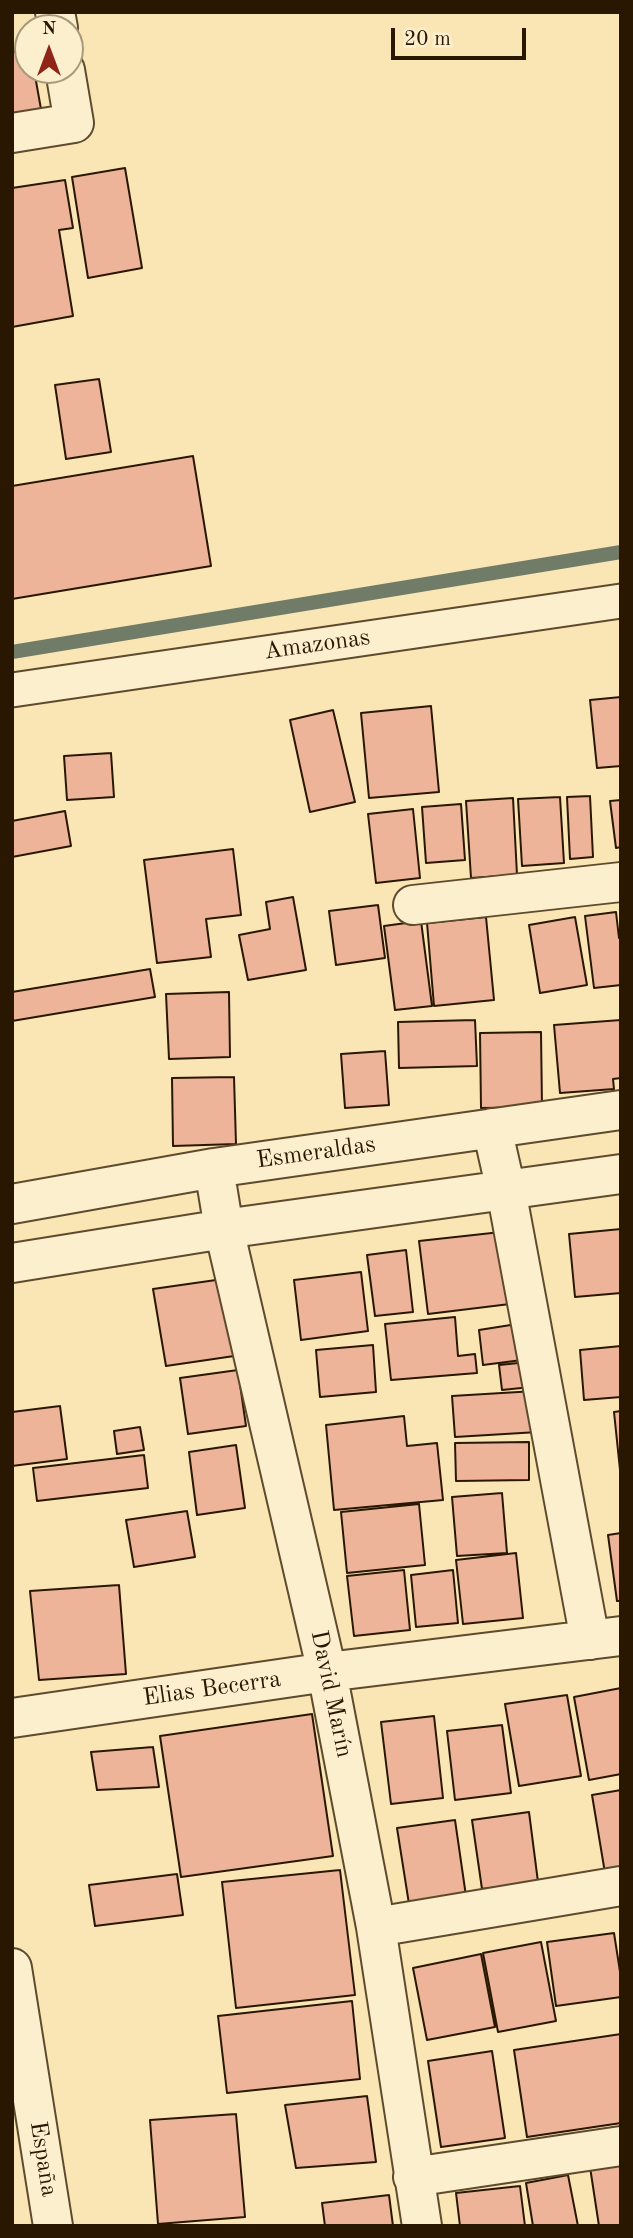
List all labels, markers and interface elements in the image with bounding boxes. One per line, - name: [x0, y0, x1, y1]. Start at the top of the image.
- north arrow: [14, 14, 84, 84]
- scale bar: [395, 14, 530, 58]
- text: N: [42, 20, 56, 39]
- text: 20 m: [404, 29, 451, 50]
- street label: Amazonas: [262, 623, 372, 667]
- street label: Esmeraldas: [255, 1130, 377, 1176]
- street label: David Marín: [303, 1628, 359, 1760]
- street label: Elias Becerra: [141, 1665, 283, 1713]
- street label: España: [23, 2119, 63, 2199]

